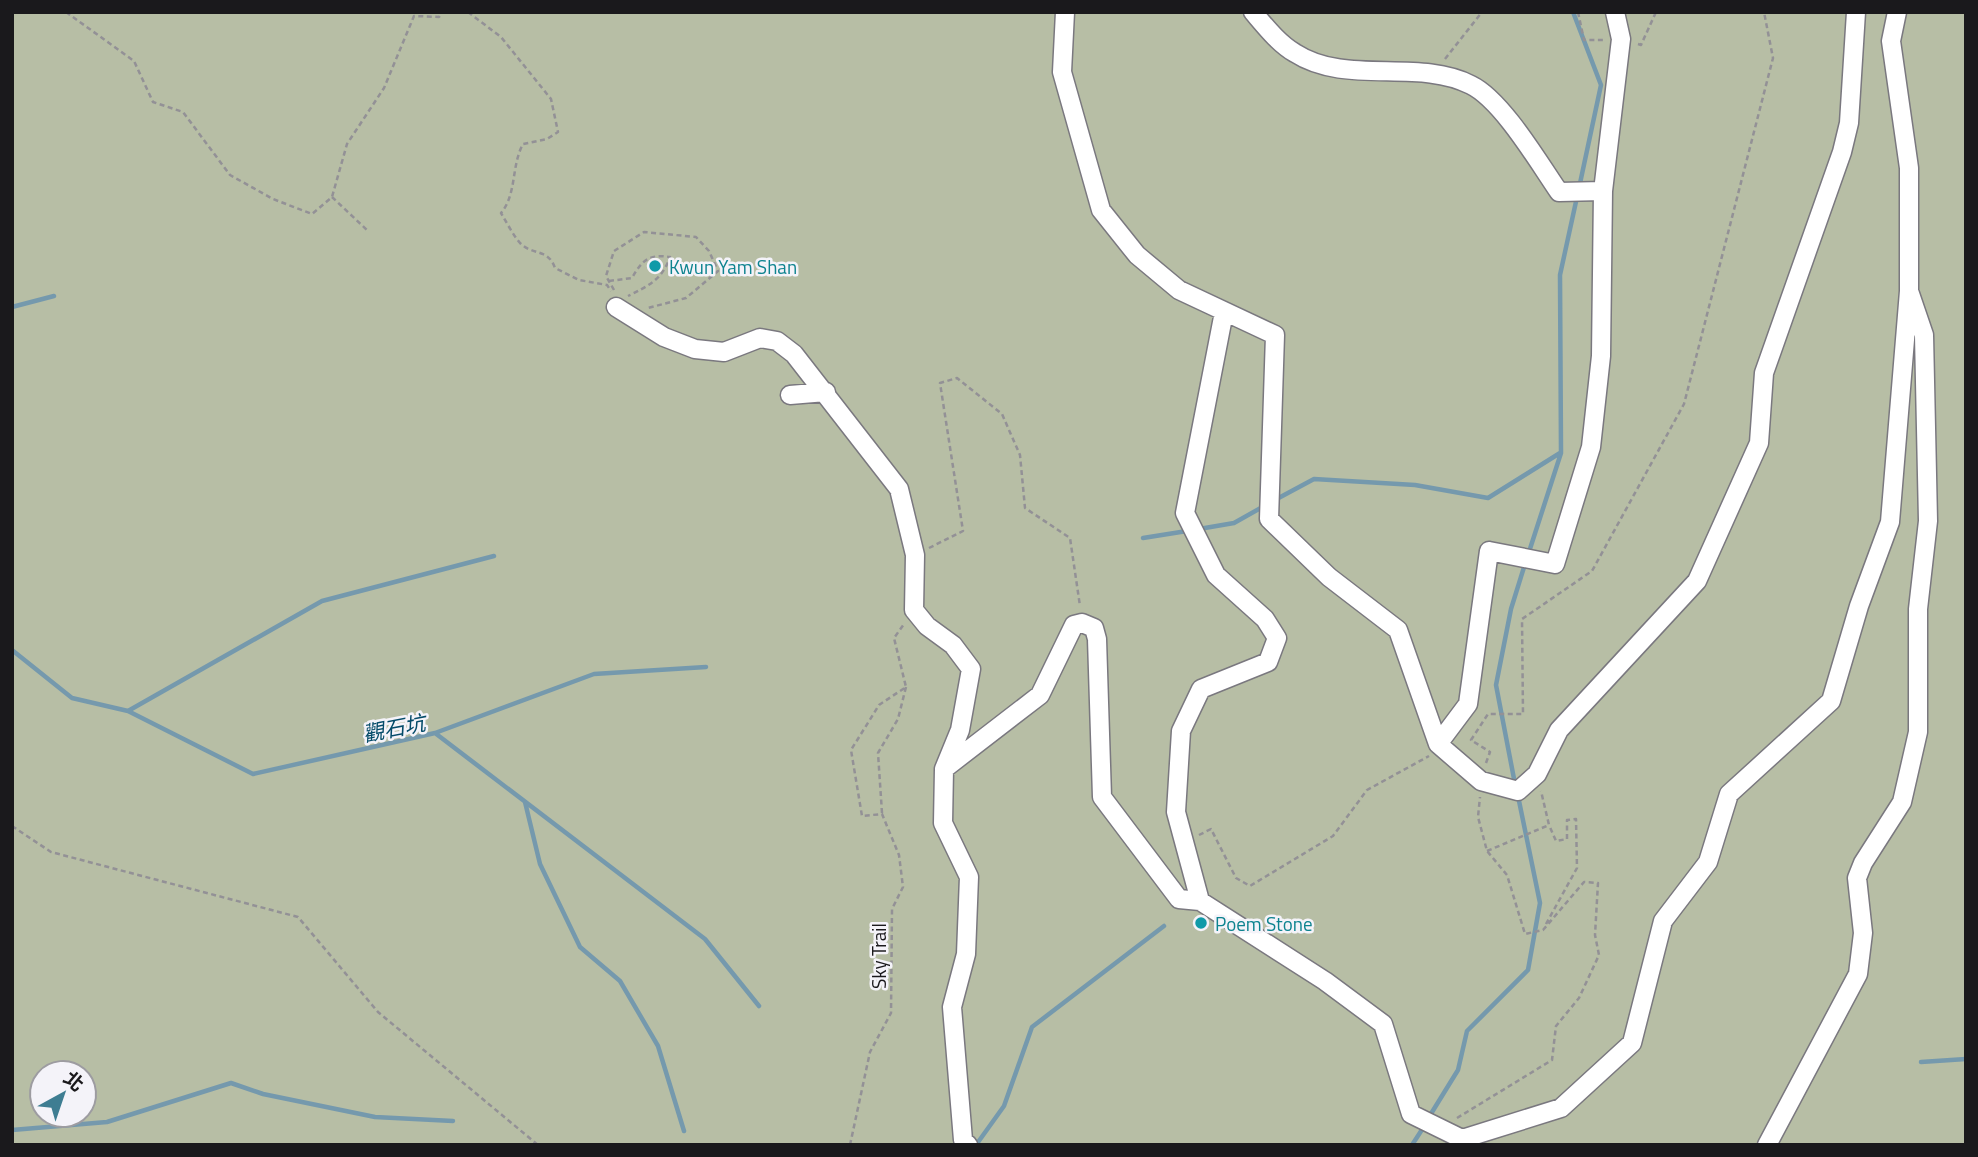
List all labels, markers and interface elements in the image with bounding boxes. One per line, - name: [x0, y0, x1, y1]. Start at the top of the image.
- place label: Kwun Yam Shan: [669, 252, 797, 281]
- marker: Kwun Yam Shan: [647, 258, 663, 274]
- water label: 觀石坑: [360, 706, 431, 750]
- place label: Poem Stone: [1215, 909, 1313, 938]
- marker: Poem Stone: [1193, 915, 1209, 931]
- street label: Sky Trail: [864, 923, 893, 989]
- north arrow: [28, 1059, 98, 1129]
- text: 北: [58, 1063, 91, 1098]

